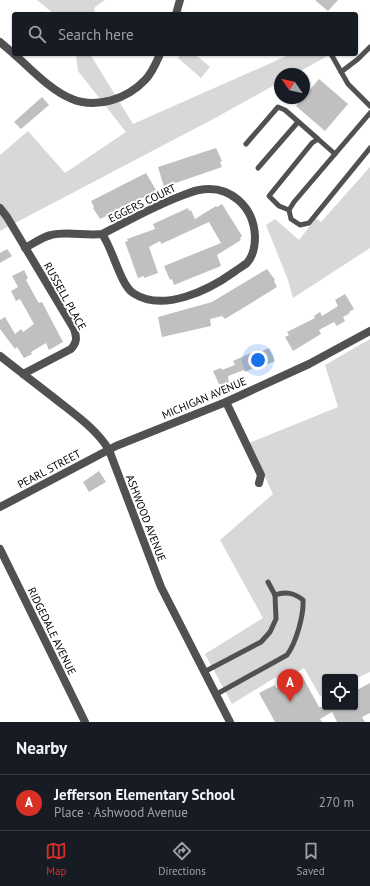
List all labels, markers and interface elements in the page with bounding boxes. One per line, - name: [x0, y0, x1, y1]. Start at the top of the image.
- search box: [12, 12, 358, 56]
- icon: search: [26, 23, 48, 45]
- text: Search here: [58, 25, 134, 44]
- north arrow: [274, 68, 310, 104]
- street label: EGGERS COURT: [106, 181, 178, 225]
- street label: RUSSELL PLACE: [41, 260, 89, 332]
- your location: [248, 350, 268, 370]
- street label: MICHIGAN AVENUE: [160, 374, 248, 422]
- street label: PEARL STREET: [15, 446, 83, 492]
- street label: ASHWOOD AVENUE: [123, 473, 169, 564]
- street label: RIDGEDALE AVENUE: [25, 585, 79, 677]
- pin: A: [277, 669, 303, 702]
- map controls: [322, 674, 358, 710]
- button: locate: [322, 674, 358, 710]
- text: Nearby: [16, 737, 67, 759]
- text: Jefferson Elementary School: [54, 785, 235, 804]
- text: A: [25, 794, 33, 811]
- text: 270 m: [319, 794, 354, 811]
- text: Place · Ashwood Avenue: [54, 804, 188, 821]
- tab: Map: [45, 840, 67, 878]
- tab: Directions: [158, 840, 206, 878]
- tab: Saved: [297, 840, 325, 878]

